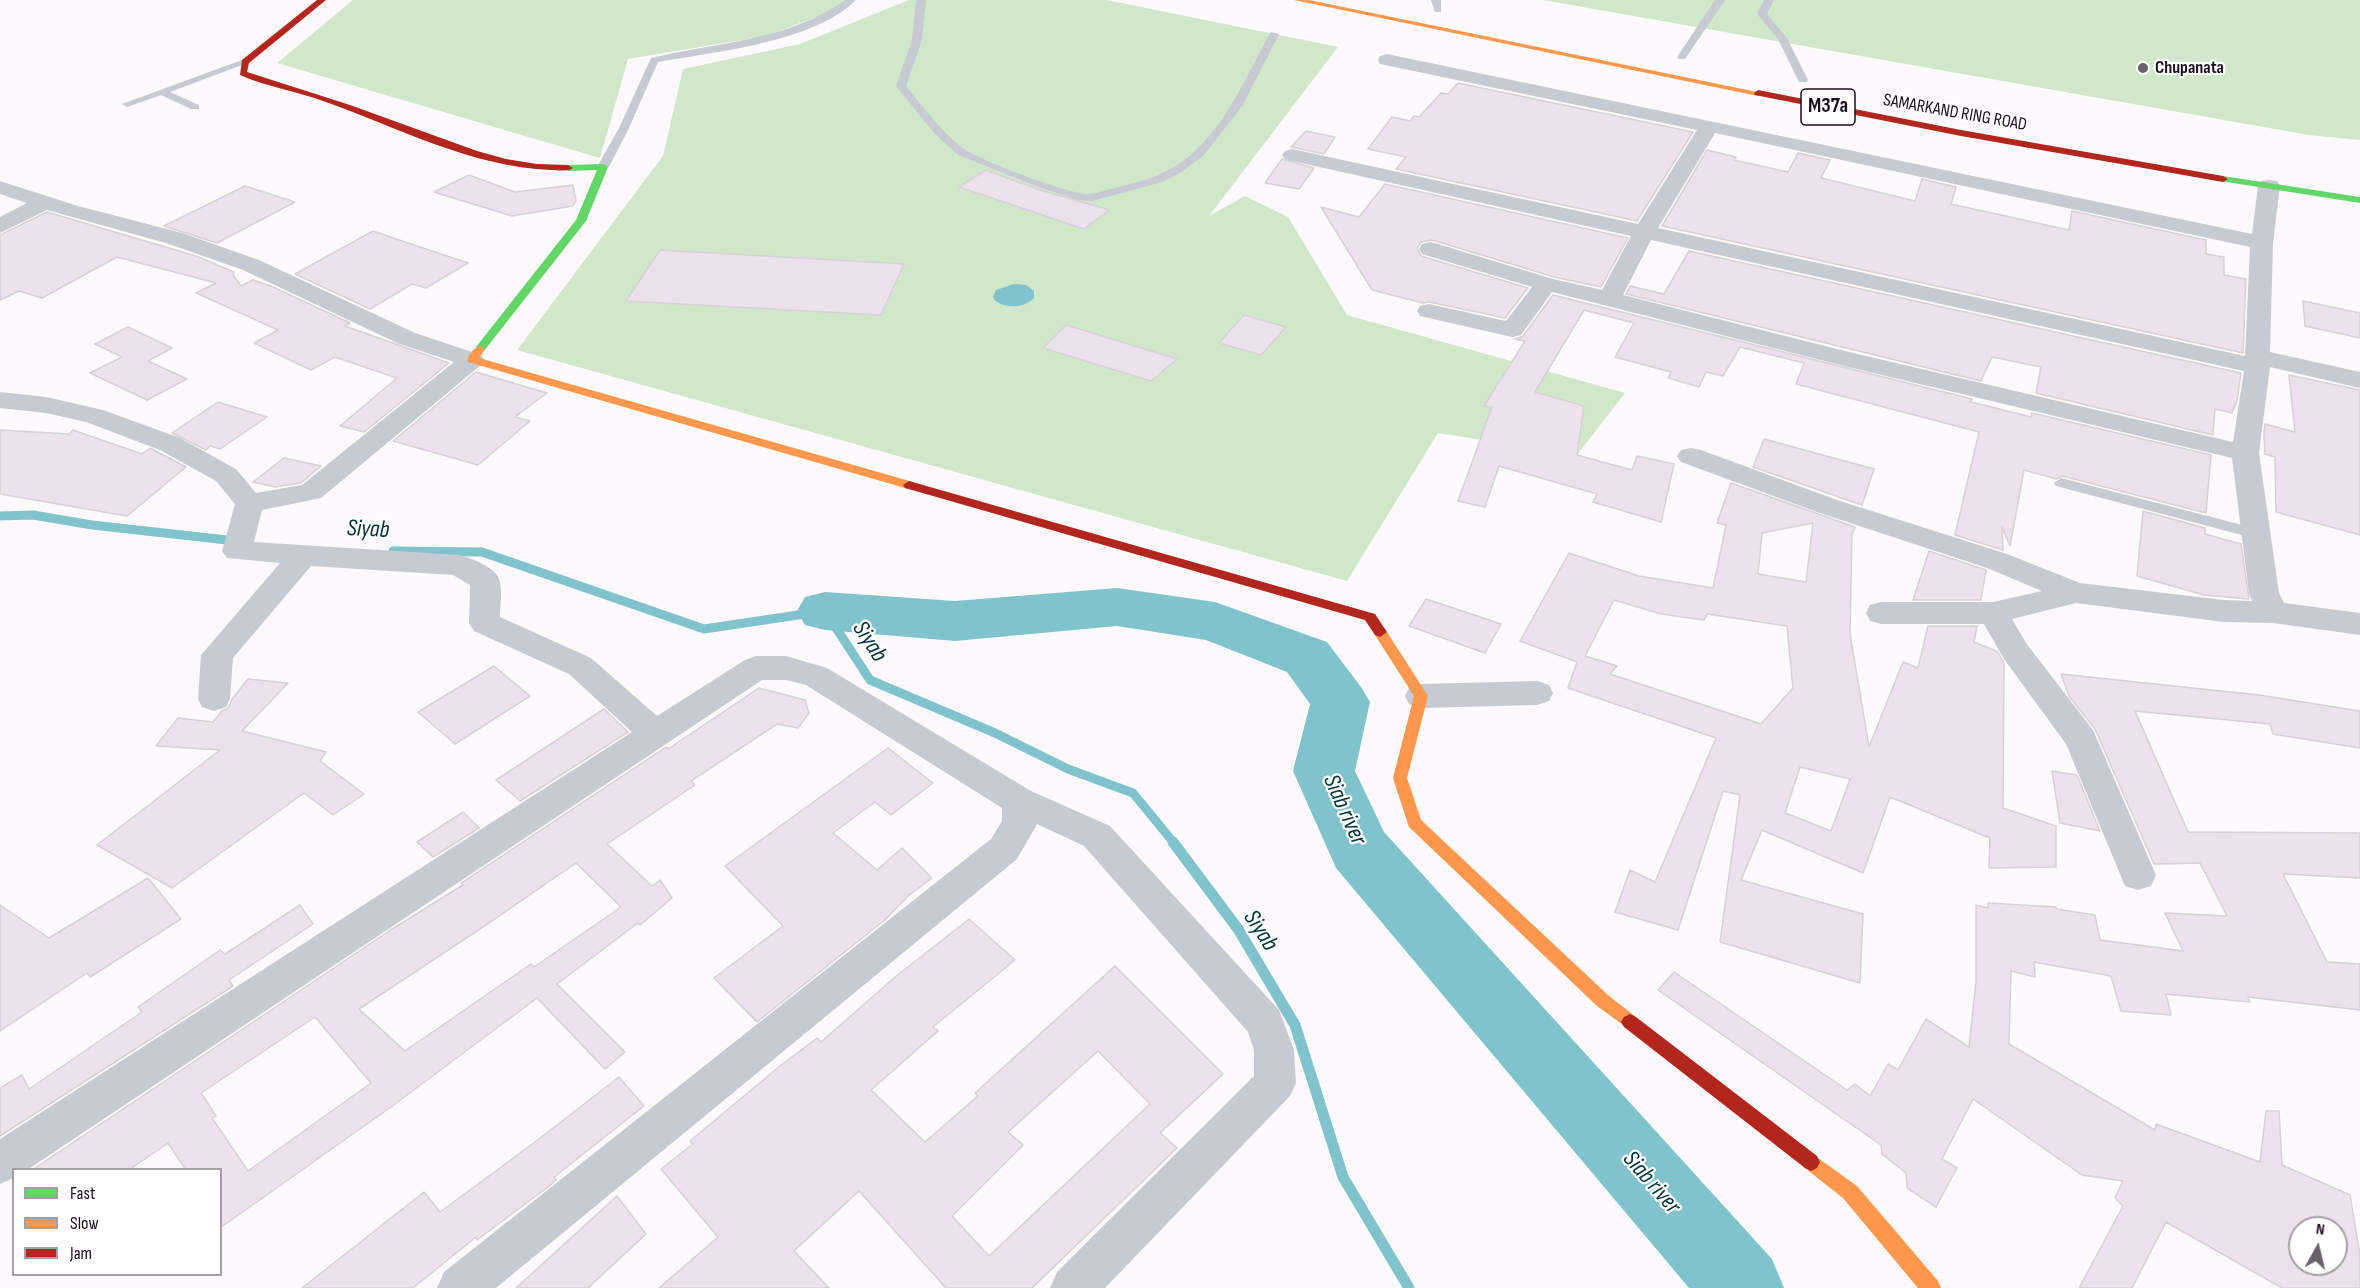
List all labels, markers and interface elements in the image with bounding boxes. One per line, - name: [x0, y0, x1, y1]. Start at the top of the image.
- place label: Chupanata: [2155, 57, 2224, 79]
- marker: Chupanata: [2136, 61, 2150, 75]
- road number: M37a: [1801, 89, 1855, 125]
- street label: SAMARKAND RING ROAD: [1882, 90, 2028, 136]
- water label: Siyab: [346, 515, 390, 545]
- water label: Siyab: [845, 616, 893, 668]
- water label: Siab river: [1316, 770, 1372, 850]
- water label: Siyab: [1236, 905, 1284, 957]
- water label: Siab river: [1616, 1146, 1686, 1220]
- legend: [12, 1168, 222, 1276]
- text: Fast: [70, 1183, 95, 1204]
- text: Slow: [70, 1213, 99, 1234]
- north arrow: [2288, 1216, 2348, 1276]
- text: N: [2315, 1220, 2326, 1240]
- text: Jam: [70, 1243, 92, 1264]

